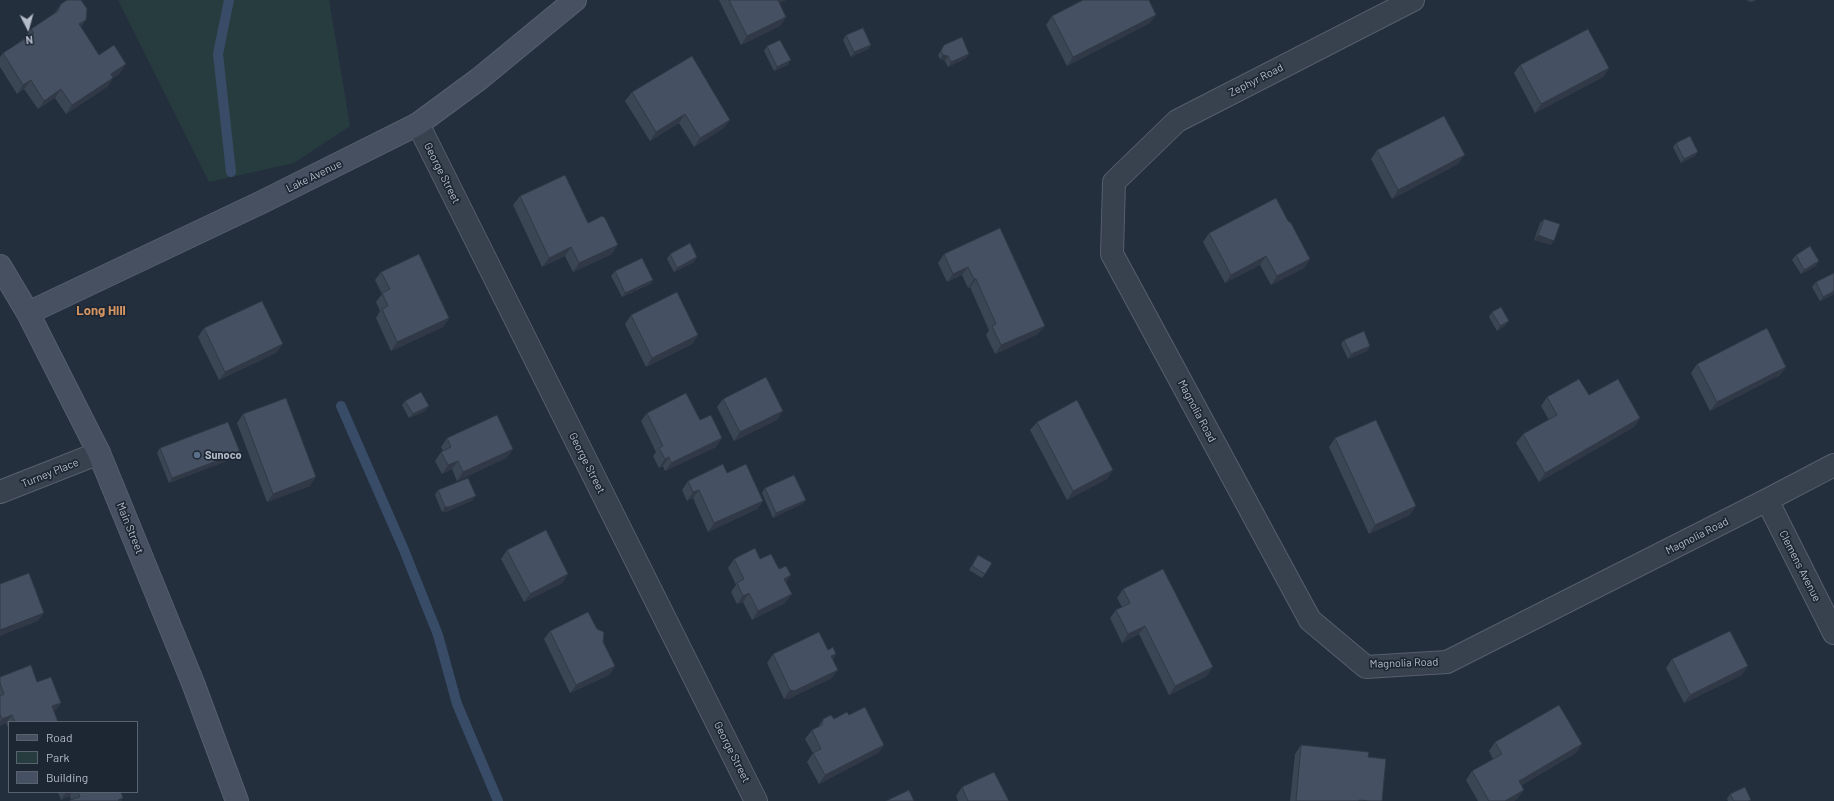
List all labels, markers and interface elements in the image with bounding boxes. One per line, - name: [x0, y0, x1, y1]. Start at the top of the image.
- north arrow: [8, 8, 48, 48]
- text: N: [25, 34, 34, 47]
- street label: Zephyr Road: [1227, 61, 1285, 99]
- street label: George Street: [421, 140, 463, 206]
- street label: Lake Avenue: [284, 157, 344, 195]
- district label: Long Hill: [76, 303, 126, 319]
- street label: Magnolia Road: [1175, 378, 1219, 444]
- street label: George Street: [566, 430, 608, 496]
- place label: Sunoco: [205, 448, 242, 462]
- marker: Sunoco: [192, 450, 202, 460]
- street label: Turney Place: [19, 456, 81, 490]
- street label: Main Street: [114, 500, 146, 556]
- street label: Magnolia Road: [1663, 515, 1731, 557]
- street label: Clemens Avenue: [1776, 528, 1824, 604]
- street label: Magnolia Road: [1369, 655, 1439, 671]
- street label: George Street: [711, 719, 753, 785]
- legend: [8, 721, 138, 793]
- text: Road: [46, 730, 73, 744]
- text: Park: [46, 750, 70, 764]
- text: Building: [46, 770, 88, 784]

